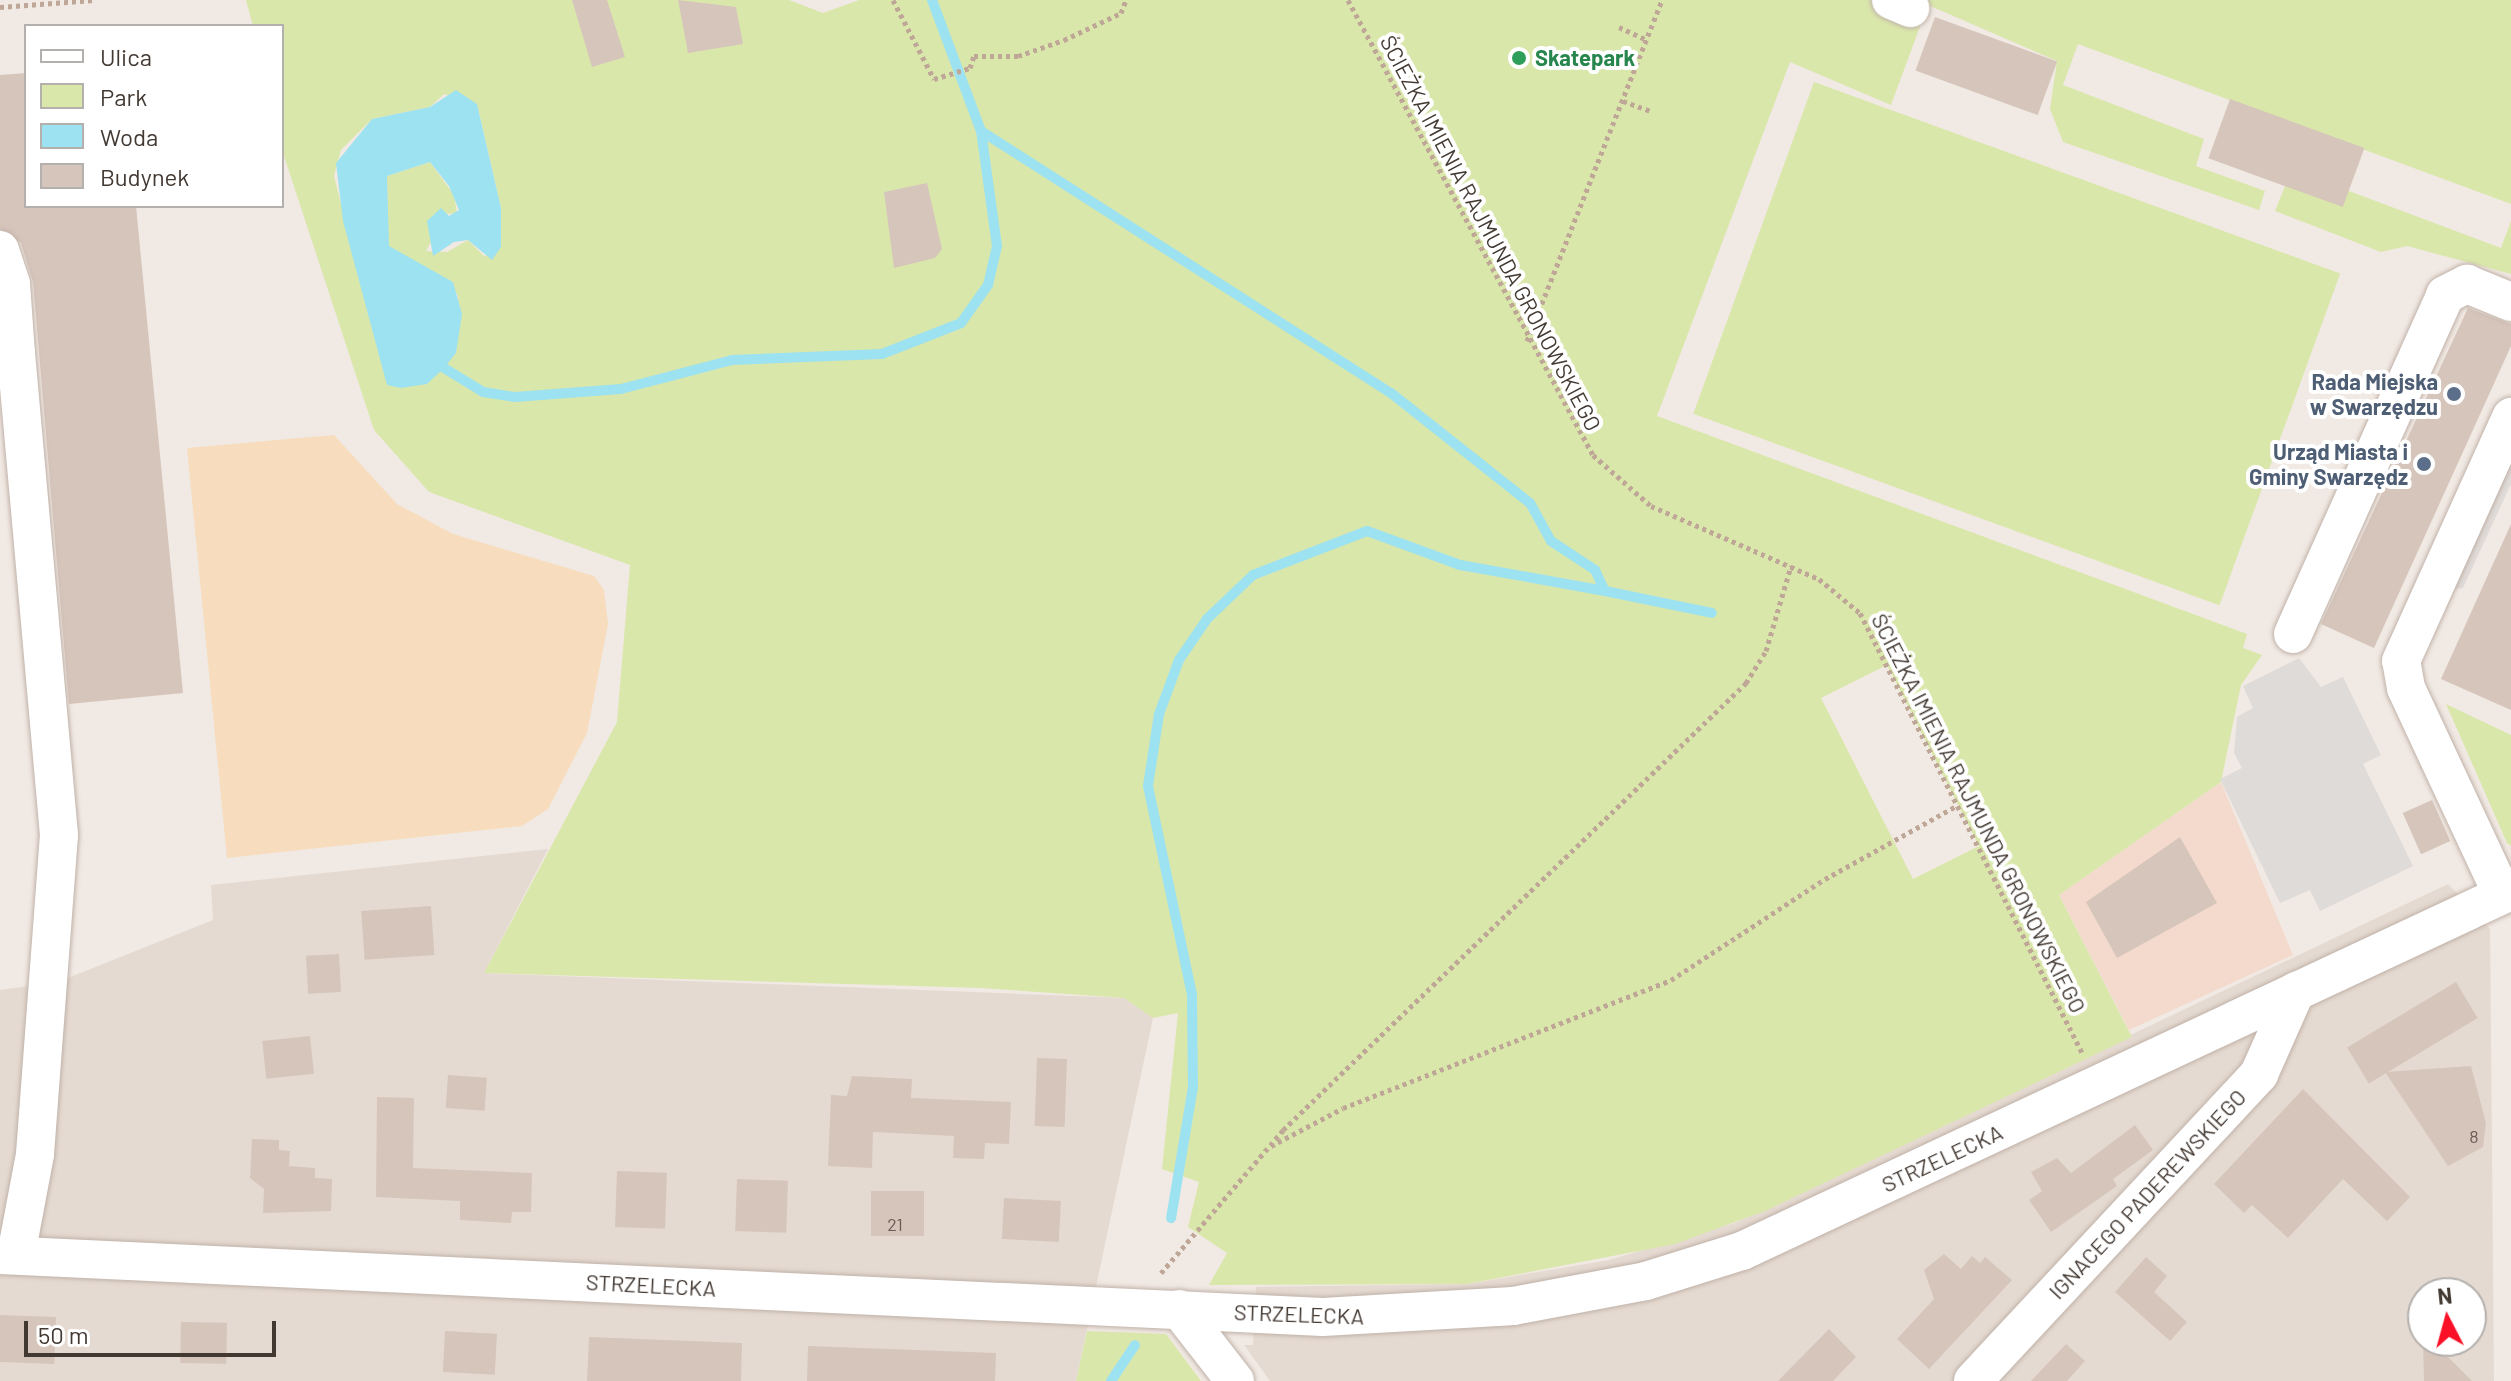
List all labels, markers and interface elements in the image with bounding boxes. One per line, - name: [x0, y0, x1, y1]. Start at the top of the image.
- legend: [24, 24, 284, 208]
- street label: ŚCIEŻKA IMIENIA RAJMUNDA GRONOWSKIEGO: [1375, 31, 1607, 435]
- text: Ulica: [100, 42, 152, 71]
- place label: Skatepark: [1535, 45, 1635, 71]
- marker: Skatepark: [1510, 49, 1528, 67]
- text: Park: [100, 82, 147, 111]
- text: Woda: [100, 122, 158, 151]
- text: Budynek: [100, 162, 189, 191]
- place label: Rada Miejska w Swarzędzu: [2310, 368, 2438, 420]
- marker: Rada Miejska w Swarzędzu: [2445, 385, 2463, 403]
- place label: Urząd Miasta i Gminy Swarzędz: [2249, 438, 2408, 490]
- marker: Urząd Miasta i Gminy Swarzędz: [2415, 455, 2433, 473]
- street label: ŚCIEŻKA IMIENIA RAJMUNDA GRONOWSKIEGO: [1866, 609, 2092, 1017]
- street label: IGNACEGO PADEREWSKIEGO: [2043, 1084, 2251, 1304]
- street label: STRZELECKA: [1877, 1119, 2007, 1197]
- house number: 8: [2469, 1125, 2479, 1147]
- house number: 21: [887, 1213, 903, 1235]
- street label: STRZELECKA: [585, 1268, 717, 1302]
- north arrow: [2407, 1277, 2487, 1357]
- text: N: [2436, 1281, 2453, 1309]
- street label: STRZELECKA: [1233, 1299, 1365, 1329]
- scale bar: [28, 1305, 280, 1355]
- text: 50 m: [38, 1320, 89, 1349]

